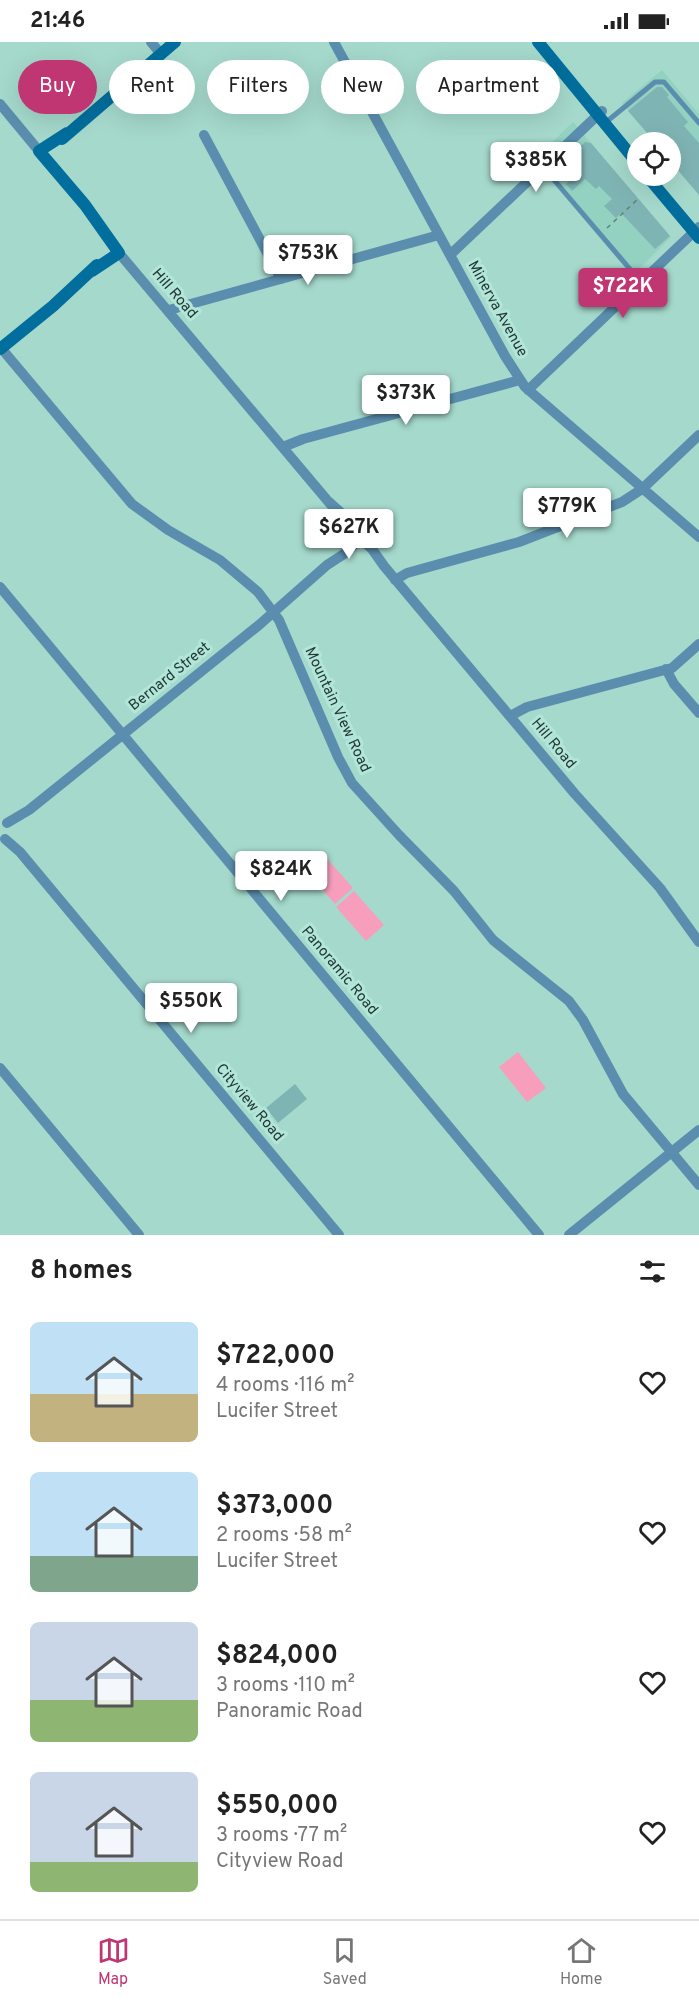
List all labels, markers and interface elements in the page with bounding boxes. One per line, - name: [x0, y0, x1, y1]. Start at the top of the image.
- text: 21:46: [30, 8, 85, 35]
- chip: Buy: [18, 60, 97, 114]
- chip: Rent: [109, 60, 195, 114]
- chip: Filters: [207, 60, 309, 114]
- chip: New: [321, 60, 404, 114]
- chip: Apartment: [416, 60, 560, 114]
- map controls: [627, 132, 681, 186]
- button: locate: [627, 132, 681, 186]
- pin: $385K: [494, 142, 578, 193]
- text: $385K: [504, 148, 568, 174]
- pin: $753K: [266, 235, 350, 286]
- text: $753K: [277, 241, 339, 267]
- street label: Minerva Avenue: [463, 258, 531, 360]
- street label: Hill Road: [147, 265, 201, 323]
- pin: $722K: [581, 268, 665, 319]
- text: $722K: [592, 274, 654, 300]
- pin: $373K: [364, 375, 448, 426]
- text: $373K: [376, 381, 436, 407]
- pin: $779K: [525, 488, 609, 539]
- text: $779K: [537, 494, 597, 520]
- pin: $627K: [307, 509, 391, 560]
- text: $627K: [318, 515, 380, 541]
- street label: Bernard Street: [125, 638, 215, 716]
- street label: Mountain View Road: [300, 644, 374, 776]
- street label: Hill Road: [526, 715, 580, 773]
- pin: $824K: [239, 851, 323, 902]
- text: $824K: [249, 857, 313, 883]
- street label: Panoramic Road: [296, 923, 382, 1019]
- pin: $550K: [149, 983, 233, 1034]
- text: $550K: [159, 989, 223, 1015]
- street label: Cityview Road: [211, 1060, 287, 1146]
- text: 8 homes: [30, 1255, 133, 1288]
- icon: filters: [636, 1255, 669, 1288]
- text: $722,000: [216, 1340, 335, 1373]
- icon: home: [78, 1346, 150, 1418]
- icon: heart: [636, 1366, 669, 1399]
- text: 4 rooms · 116 m²: [216, 1373, 354, 1399]
- text: Lucifer Street: [216, 1399, 338, 1425]
- text: $373,000: [216, 1490, 333, 1523]
- icon: home: [78, 1496, 150, 1568]
- icon: heart: [636, 1516, 669, 1549]
- text: 2 rooms · 58 m²: [216, 1523, 352, 1549]
- text: Lucifer Street: [216, 1549, 338, 1575]
- text: $824,000: [216, 1640, 338, 1673]
- icon: home: [78, 1646, 150, 1718]
- icon: heart: [636, 1666, 669, 1699]
- text: 3 rooms · 110 m²: [216, 1673, 355, 1699]
- text: Panoramic Road: [216, 1699, 363, 1725]
- text: $550,000: [216, 1790, 338, 1823]
- icon: home: [78, 1796, 150, 1868]
- icon: heart: [636, 1816, 669, 1849]
- text: 3 rooms · 77 m²: [216, 1823, 347, 1849]
- text: Cityview Road: [216, 1849, 344, 1875]
- tab: Map: [97, 1934, 130, 1990]
- tab: Saved: [323, 1934, 367, 1990]
- tab: Home: [560, 1934, 602, 1990]

